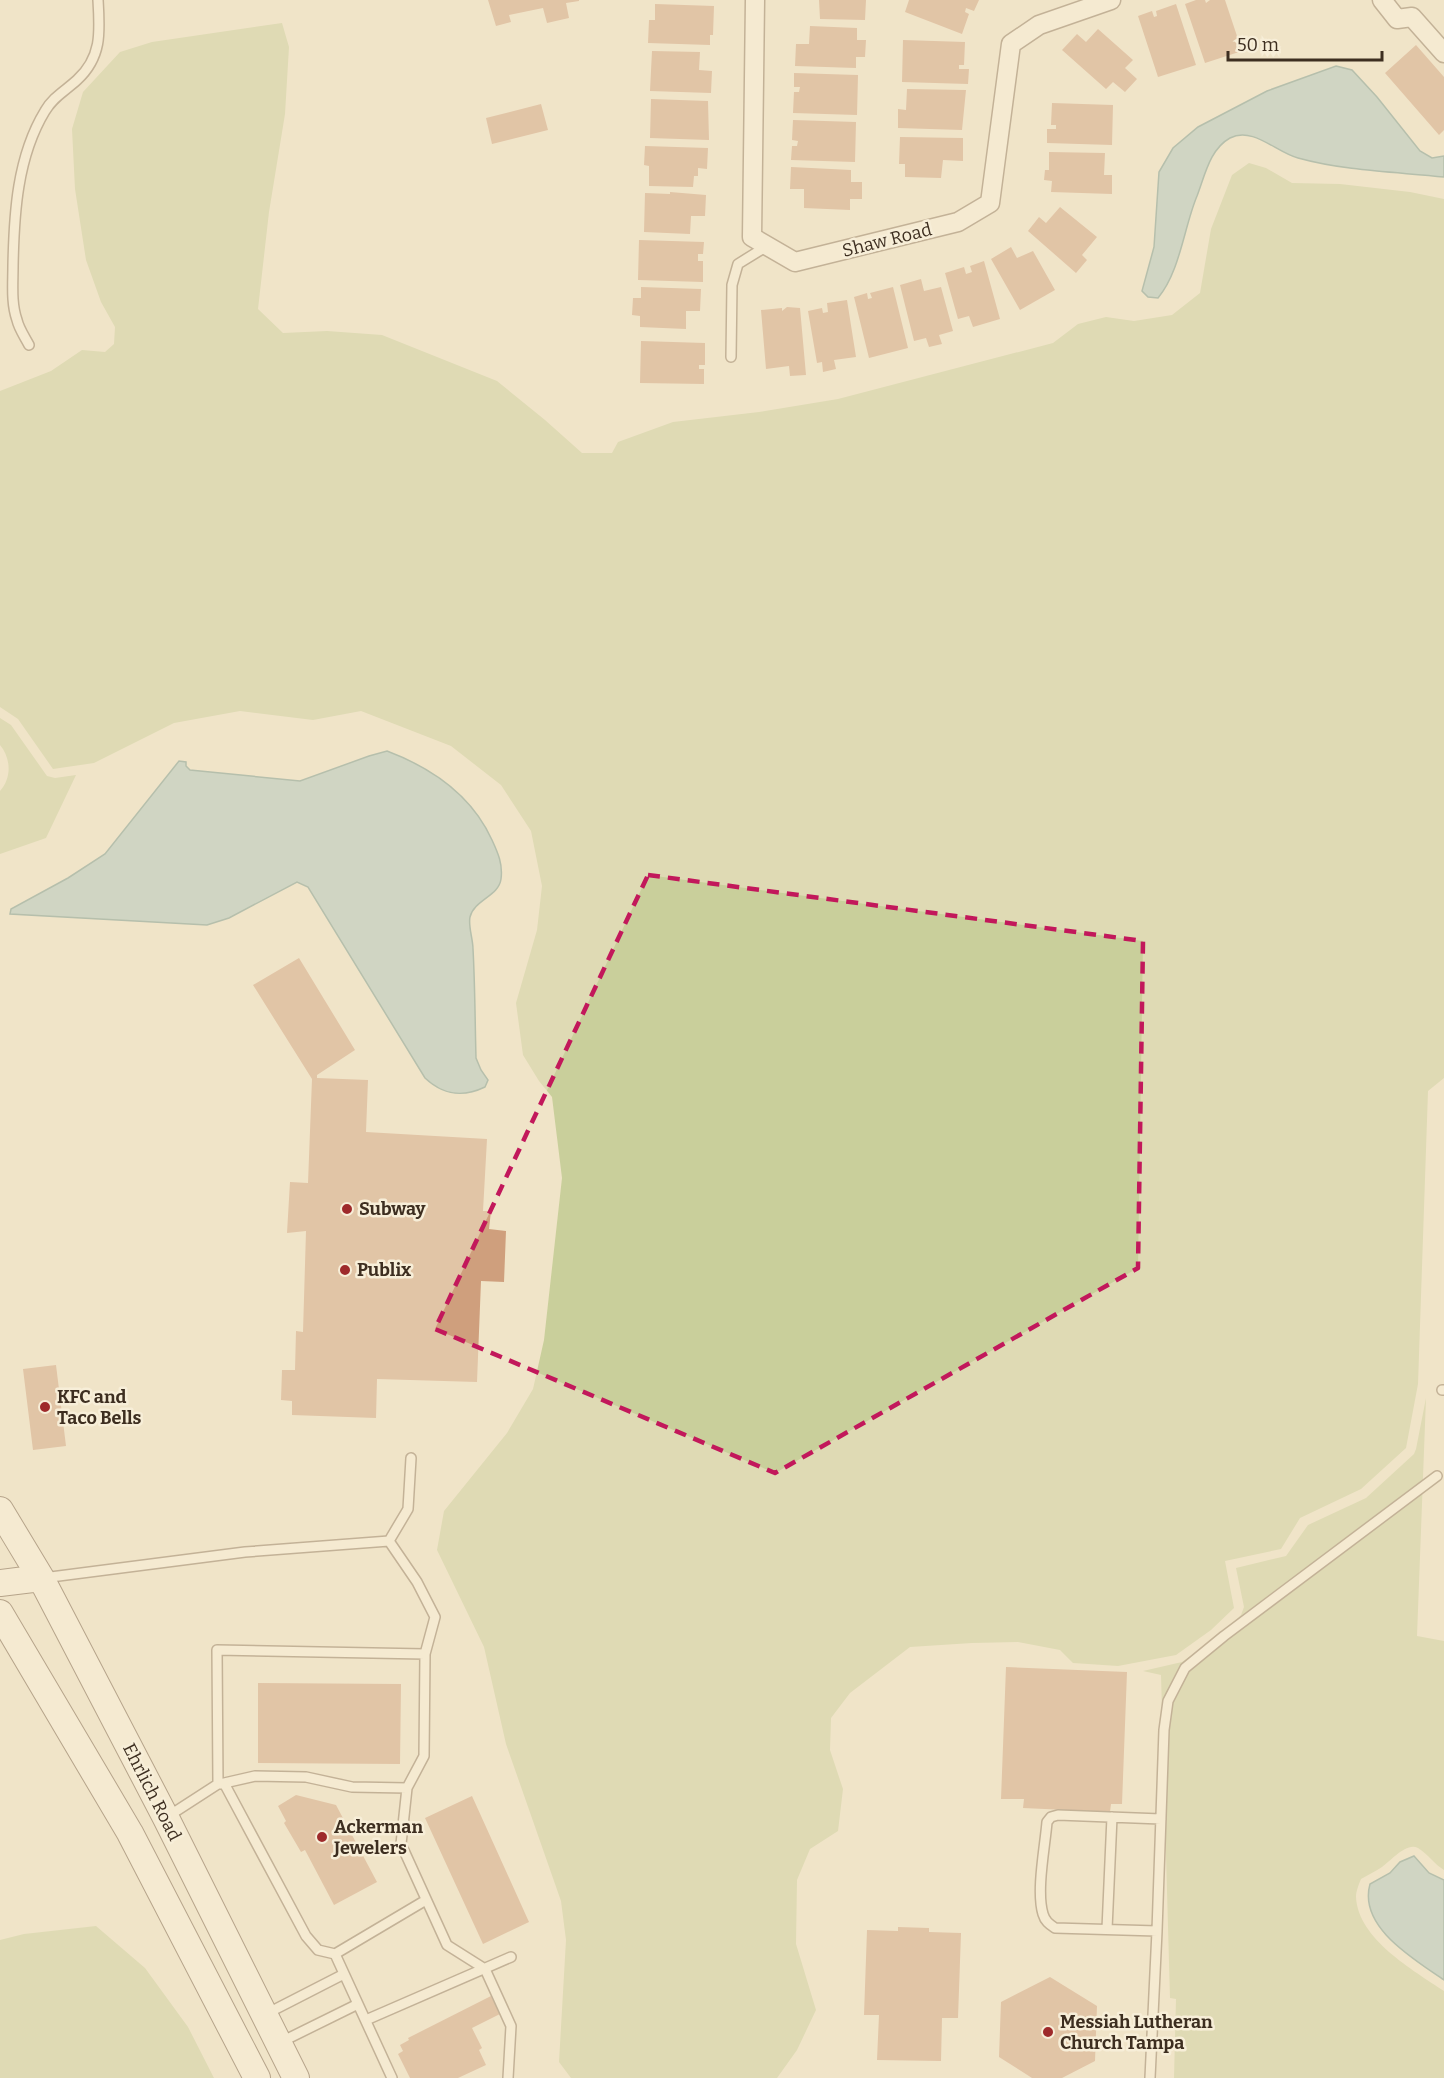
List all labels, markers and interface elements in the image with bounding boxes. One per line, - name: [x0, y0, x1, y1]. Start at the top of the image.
- scale bar: [1228, 24, 1382, 62]
- text: 50 m: [1237, 34, 1279, 56]
- street label: Shaw Road: [840, 218, 934, 262]
- place label: Subway: [359, 1198, 427, 1220]
- marker: Subway: [340, 1202, 354, 1216]
- place label: Publix: [357, 1259, 412, 1281]
- marker: Publix: [338, 1263, 352, 1277]
- place label: KFC and Taco Bells: [57, 1386, 142, 1429]
- marker: KFC and Taco Bells: [38, 1400, 52, 1414]
- street label: Ehrlich Road: [118, 1740, 186, 1845]
- place label: Ackerman Jewelers: [333, 1816, 423, 1859]
- marker: Ackerman Jewelers: [315, 1830, 329, 1844]
- place label: Messiah Lutheran Church Tampa: [1060, 2011, 1213, 2054]
- marker: Messiah Lutheran Church Tampa: [1041, 2025, 1055, 2039]

